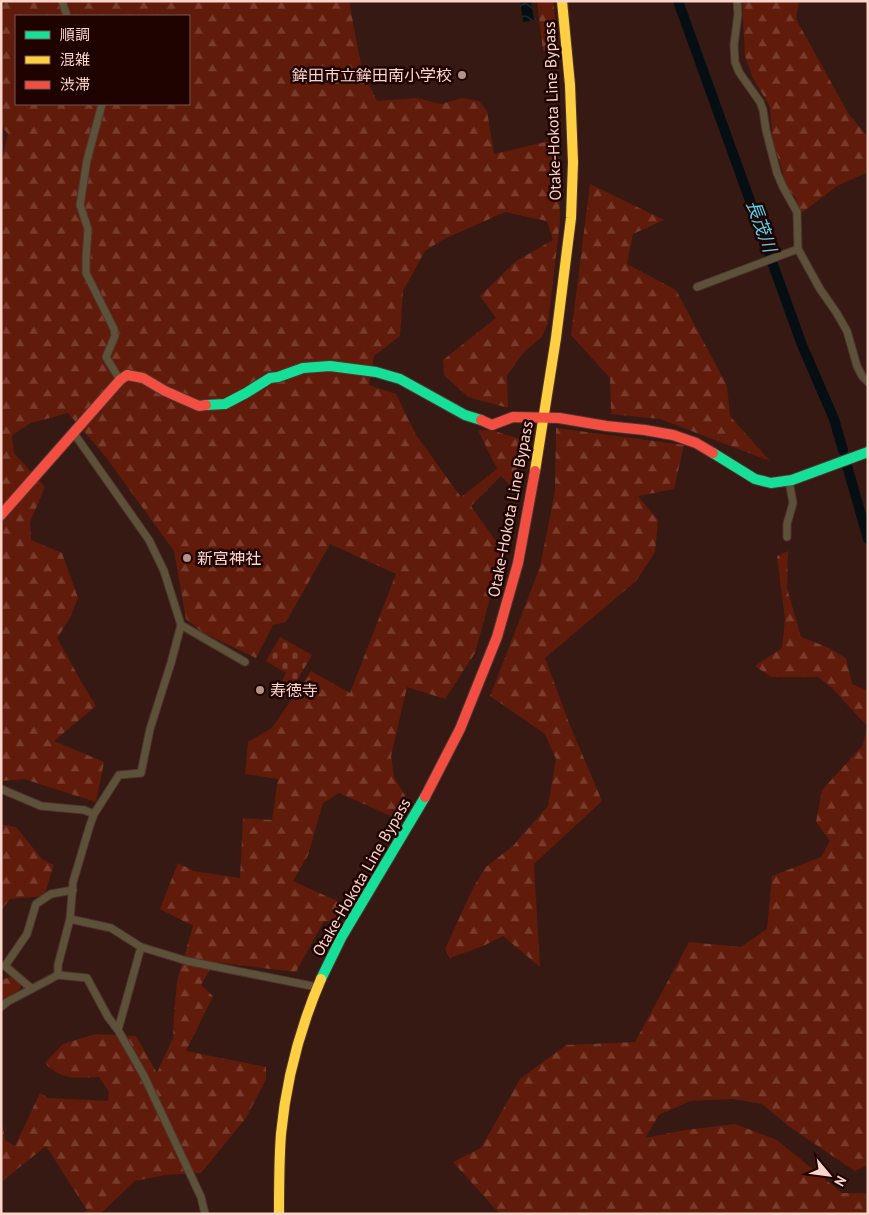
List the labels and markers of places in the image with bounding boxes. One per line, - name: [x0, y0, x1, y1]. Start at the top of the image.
- place label: 鉾田市立鉾田南小学校: [292, 65, 452, 85]
- marker: 鉾田市立鉾田南小学校: [456, 69, 468, 81]
- place label: 新宮神社: [197, 548, 261, 568]
- marker: 新宮神社: [181, 552, 193, 564]
- place label: 寿徳寺: [270, 680, 318, 700]
- marker: 寿徳寺: [254, 684, 266, 696]

